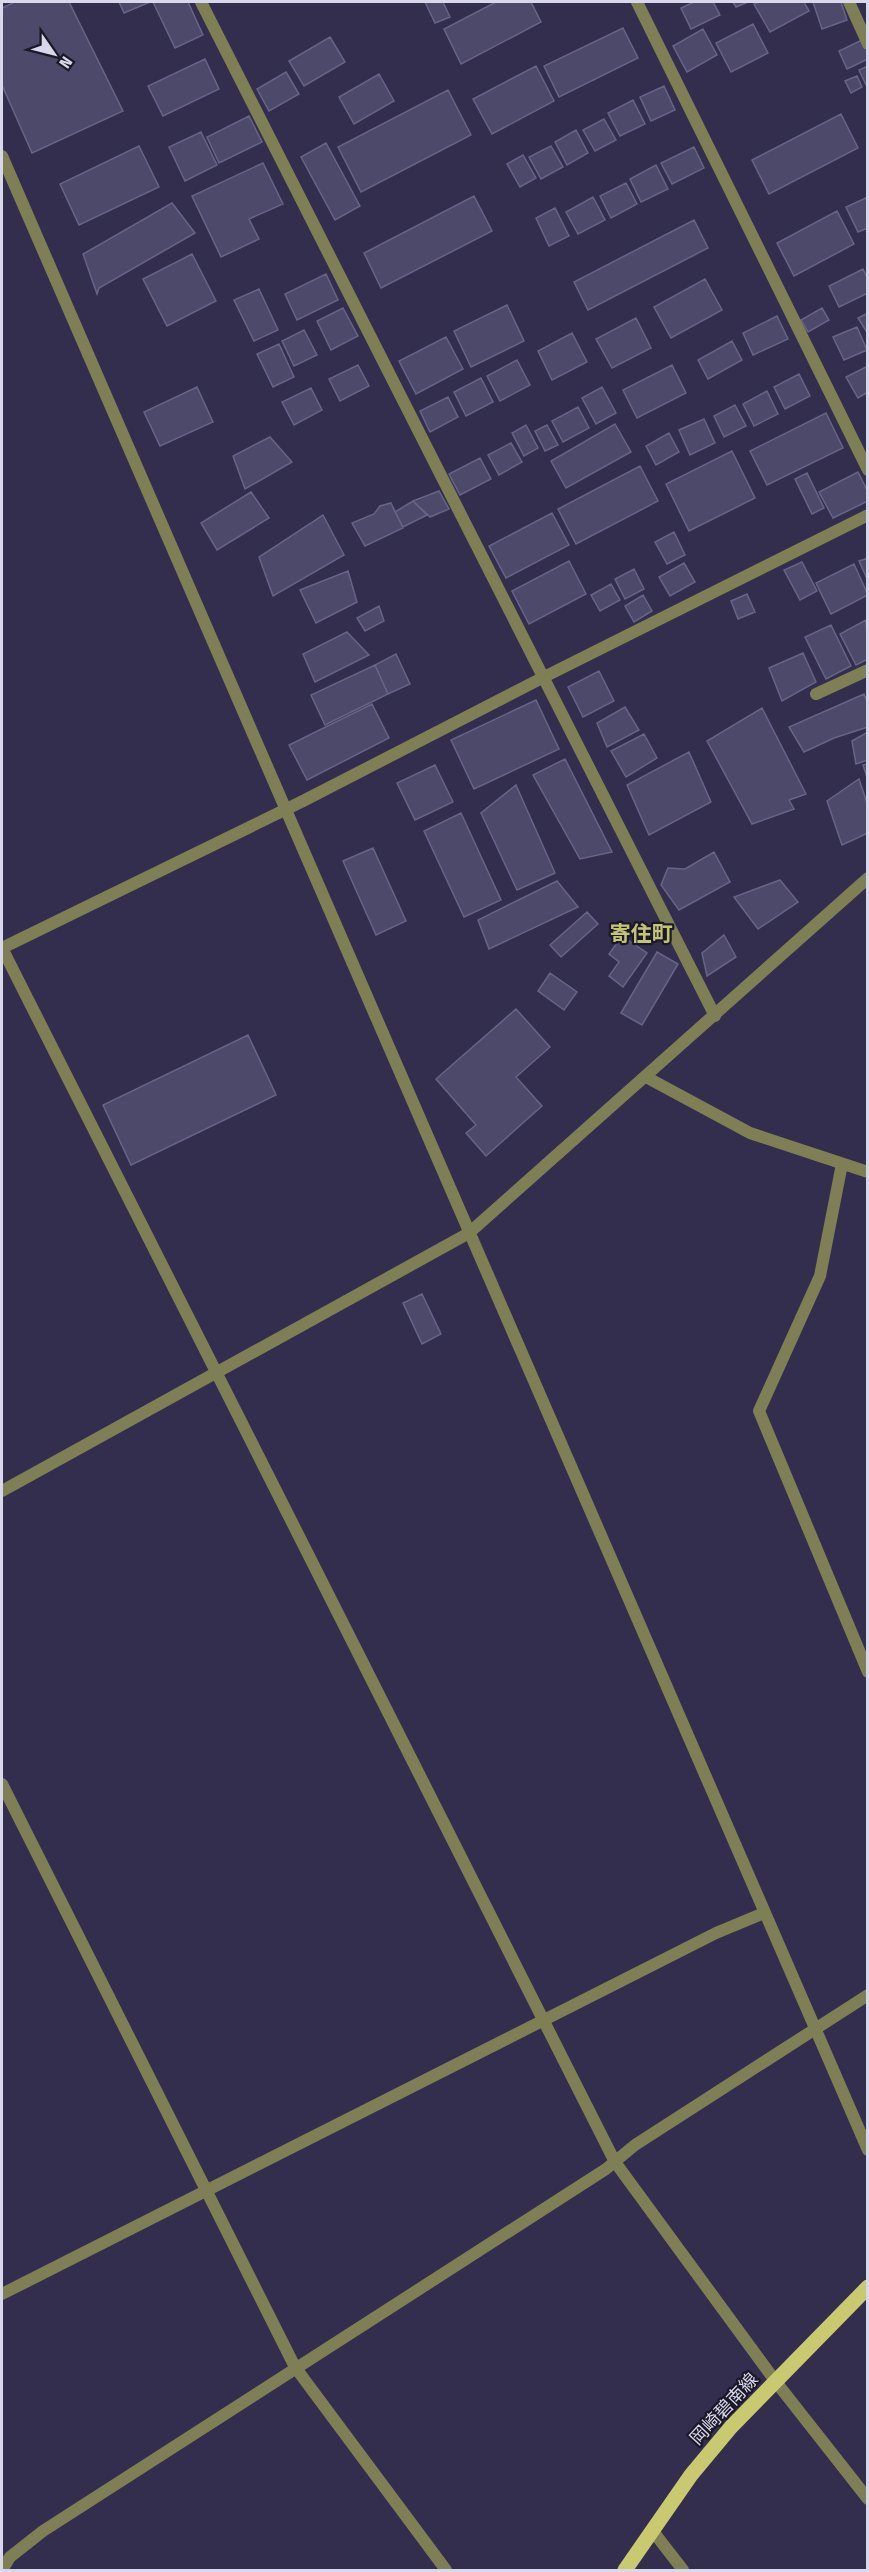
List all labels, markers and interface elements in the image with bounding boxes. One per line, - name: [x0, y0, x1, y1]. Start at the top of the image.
- north arrow: [24, 24, 84, 84]
- text: N: [55, 53, 76, 72]
- district label: 寄住町: [610, 921, 673, 947]
- street label: 岡崎碧南線: [685, 2369, 763, 2449]

